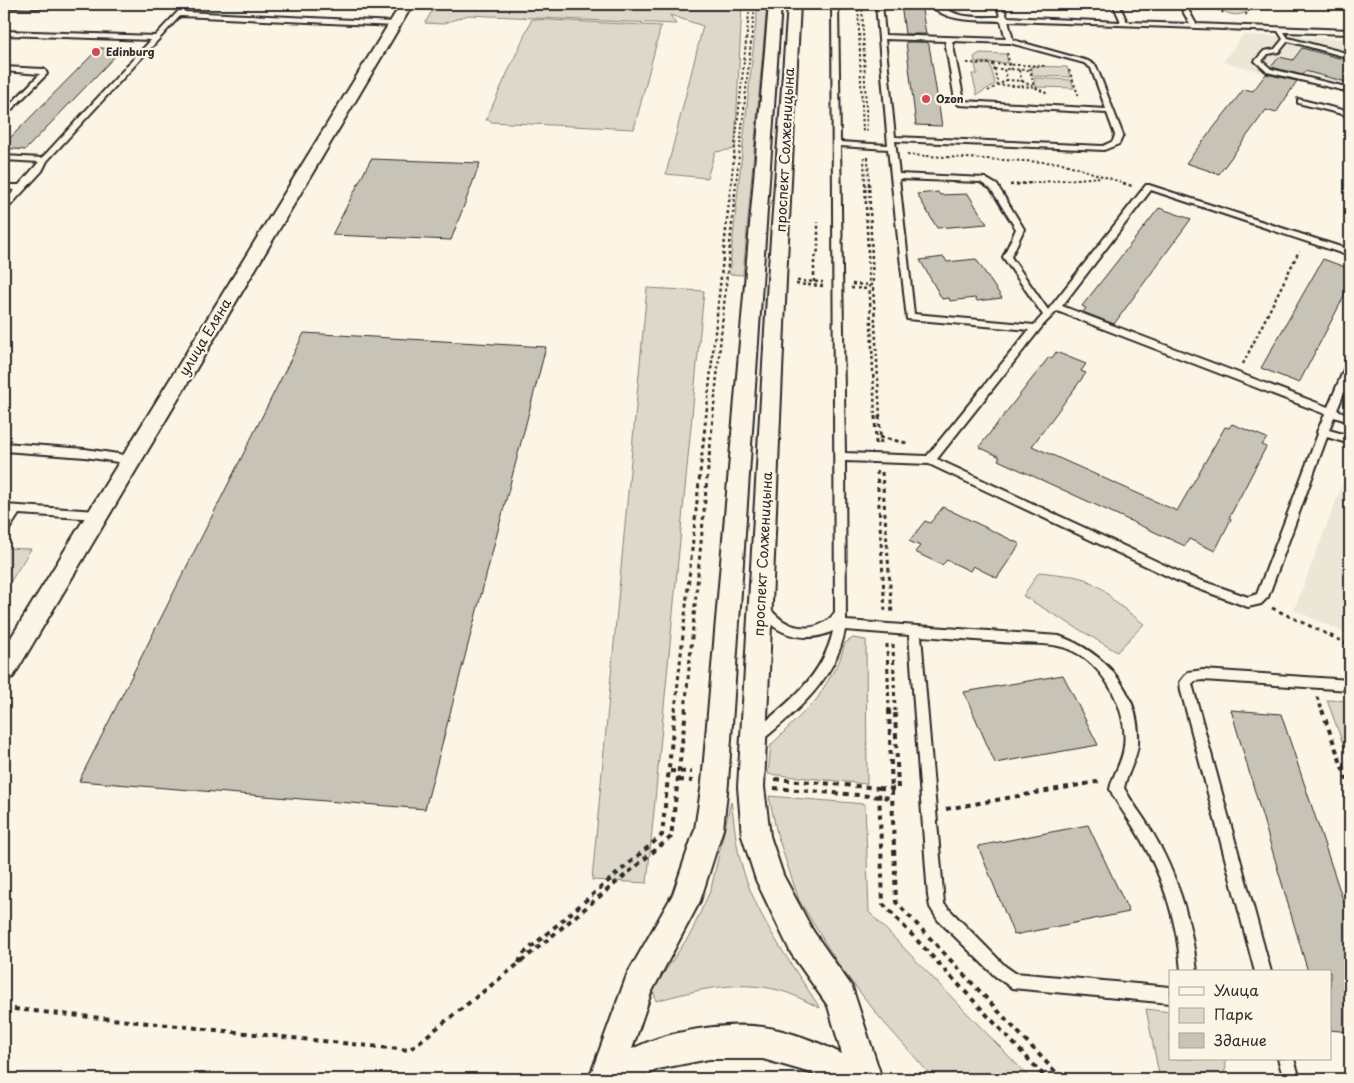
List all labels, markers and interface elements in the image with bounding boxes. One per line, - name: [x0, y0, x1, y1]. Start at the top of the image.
- place label: Edinburg: [106, 43, 155, 60]
- marker: Edinburg: [90, 46, 102, 58]
- street label: проспект Солженицына: [770, 67, 799, 233]
- place label: Ozon: [936, 90, 964, 107]
- marker: Ozon: [920, 93, 932, 105]
- street label: улица Еляна: [173, 294, 236, 379]
- street label: проспект Солженицына: [748, 471, 777, 637]
- legend: [1169, 970, 1332, 1060]
- text: Улица: [1214, 978, 1259, 1001]
- text: Парк: [1214, 1002, 1253, 1025]
- text: Здание: [1214, 1028, 1267, 1051]

